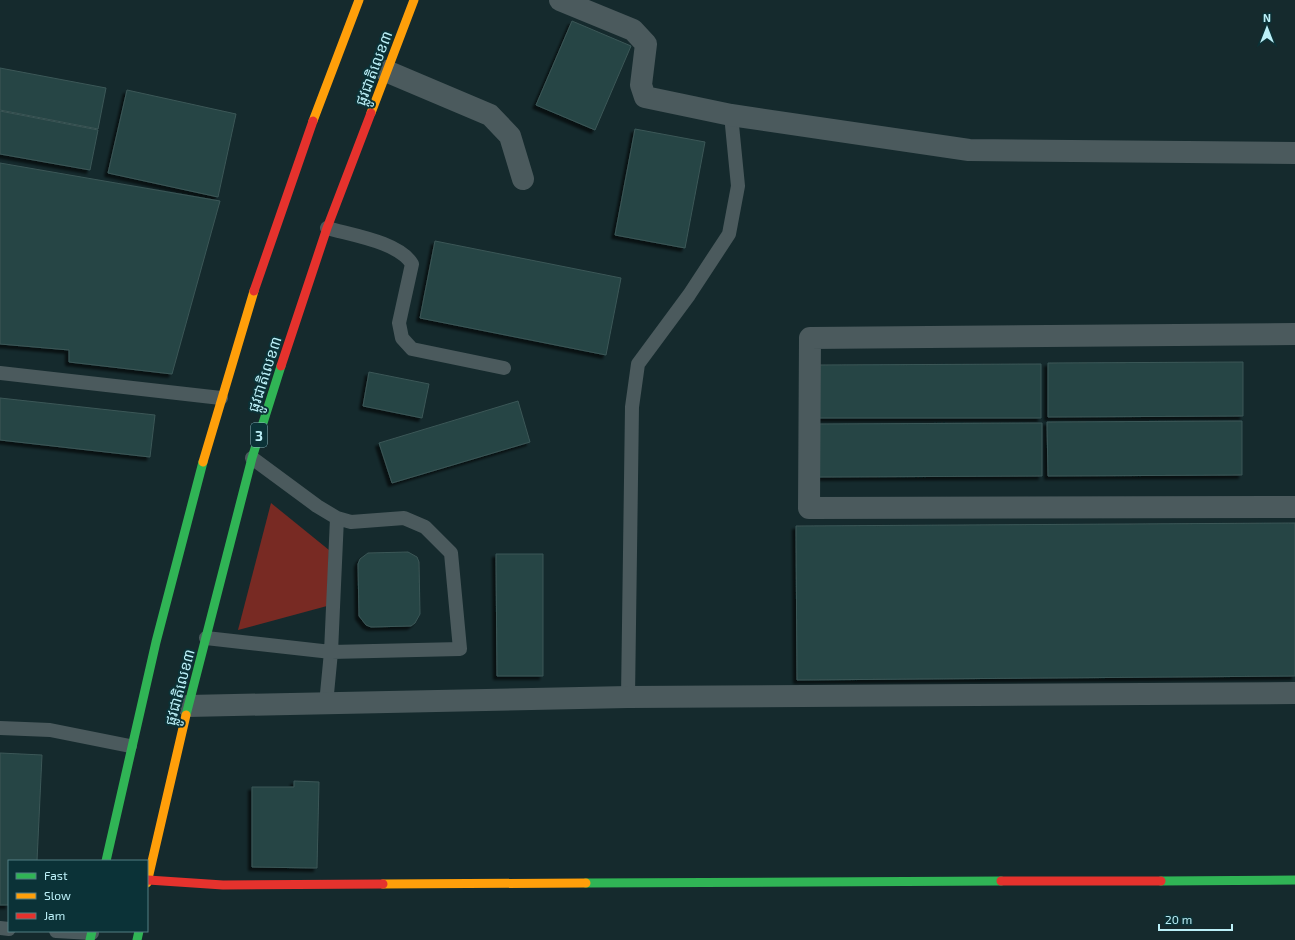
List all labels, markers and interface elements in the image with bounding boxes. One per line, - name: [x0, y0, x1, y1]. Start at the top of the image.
- north arrow: [1247, 8, 1287, 48]
- text: N: [1263, 11, 1271, 24]
- street label: ផ្លូវជាតិលេខ៣: [351, 28, 401, 110]
- street label: ផ្លូវជាតិលេខ៣: [243, 334, 290, 416]
- road number: 3: [251, 423, 267, 447]
- street label: ផ្លូវជាតិលេខ៣: [160, 647, 203, 729]
- legend: [8, 860, 148, 932]
- text: Fast: [44, 868, 68, 882]
- text: Slow: [44, 888, 71, 902]
- scale bar: [1159, 906, 1232, 932]
- text: Jam: [44, 908, 65, 922]
- text: 20 m: [1165, 912, 1192, 926]

